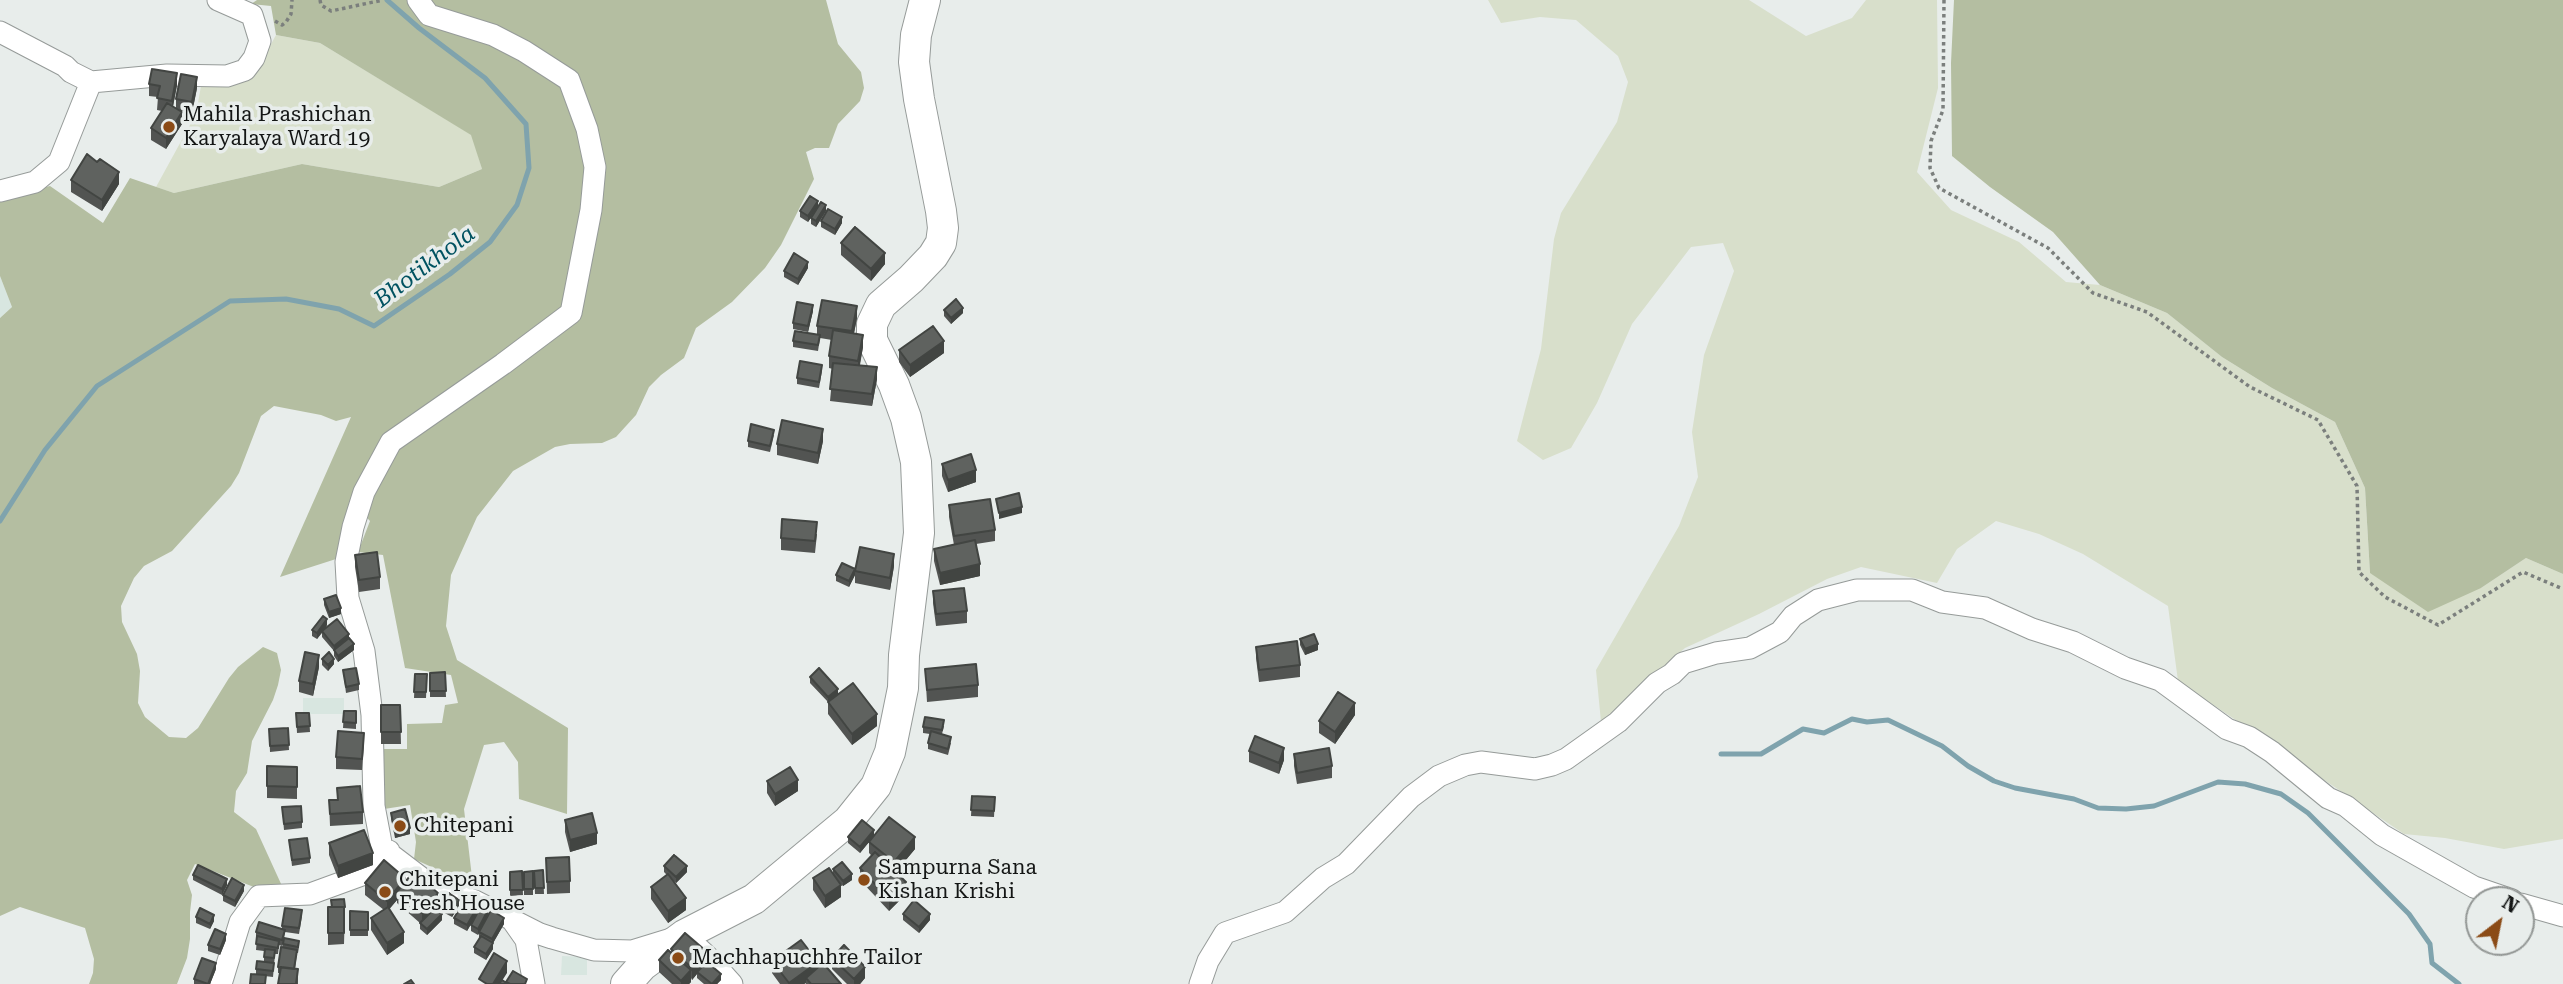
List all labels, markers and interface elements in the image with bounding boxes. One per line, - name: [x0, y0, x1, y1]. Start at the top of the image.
- place label: Mahila Prashichan Karyalaya Ward 19: [183, 102, 371, 152]
- marker: Mahila Prashichan Karyalaya Ward 19: [161, 119, 177, 135]
- water label: Bhotikhola: [369, 220, 481, 314]
- place label: Chitepani: [414, 813, 514, 839]
- marker: Chitepani: [392, 818, 408, 834]
- place label: Sampurna Sana Kishan Krishi: [878, 855, 1037, 905]
- place label: Chitepani Fresh House: [399, 867, 525, 917]
- marker: Sampurna Sana Kishan Krishi: [856, 872, 872, 888]
- marker: Chitepani Fresh House: [377, 884, 393, 900]
- north arrow: [2465, 886, 2535, 956]
- text: N: [2498, 891, 2523, 918]
- place label: Machhapuchhre Tailor: [692, 945, 922, 971]
- marker: Machhapuchhre Tailor: [670, 950, 686, 966]

